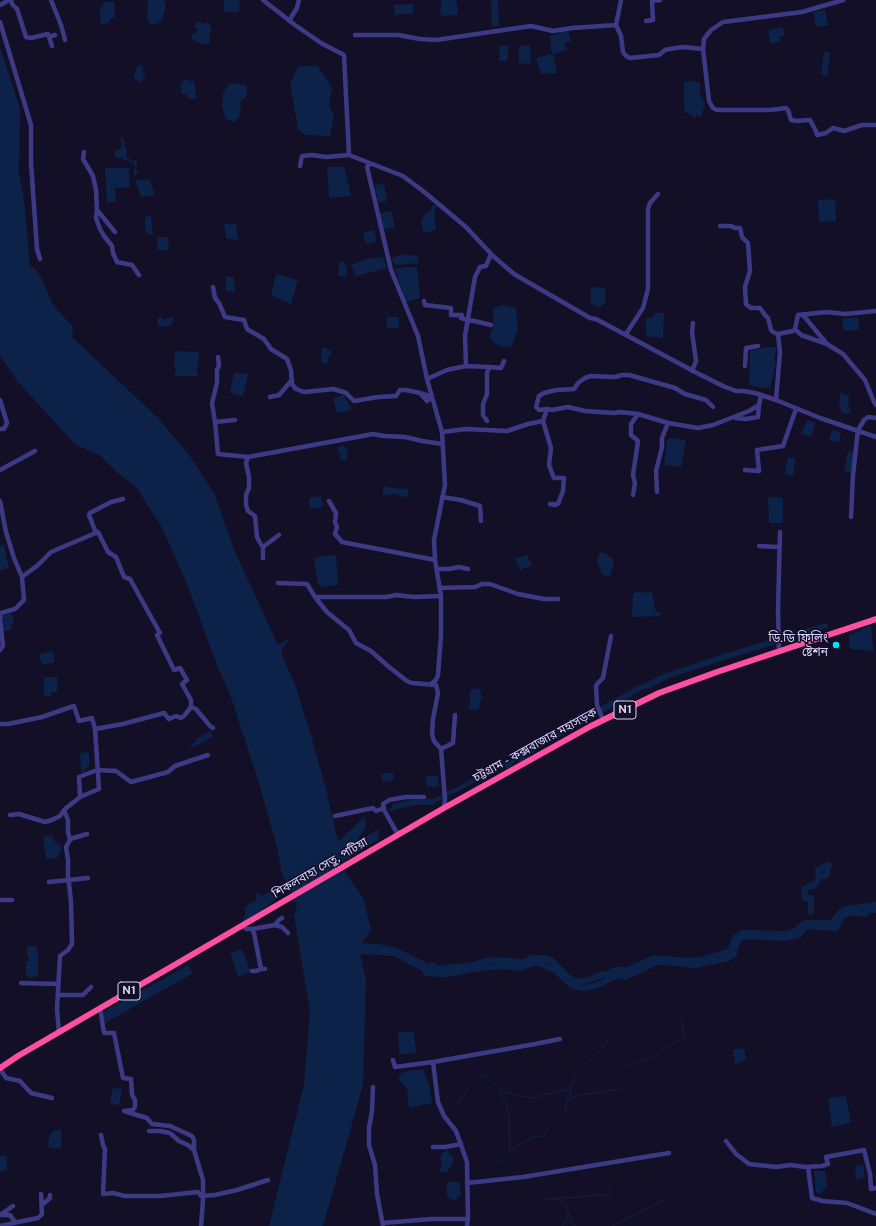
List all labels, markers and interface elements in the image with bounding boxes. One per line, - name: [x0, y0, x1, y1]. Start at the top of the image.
- place label: ডি.ডি ফিলিং ষ্টেশন: [769, 631, 828, 659]
- marker: ডি.ডি ফিলিং ষ্টেশন: [831, 640, 841, 650]
- road number: N1: [614, 701, 636, 719]
- street label: চট্টগ্রাম - কক্সবাজার মহাসড়ক: [471, 705, 599, 785]
- street label: শিকলবাহা সেতু, পটিয়া: [270, 835, 370, 901]
- road number: N1: [118, 982, 140, 1000]

